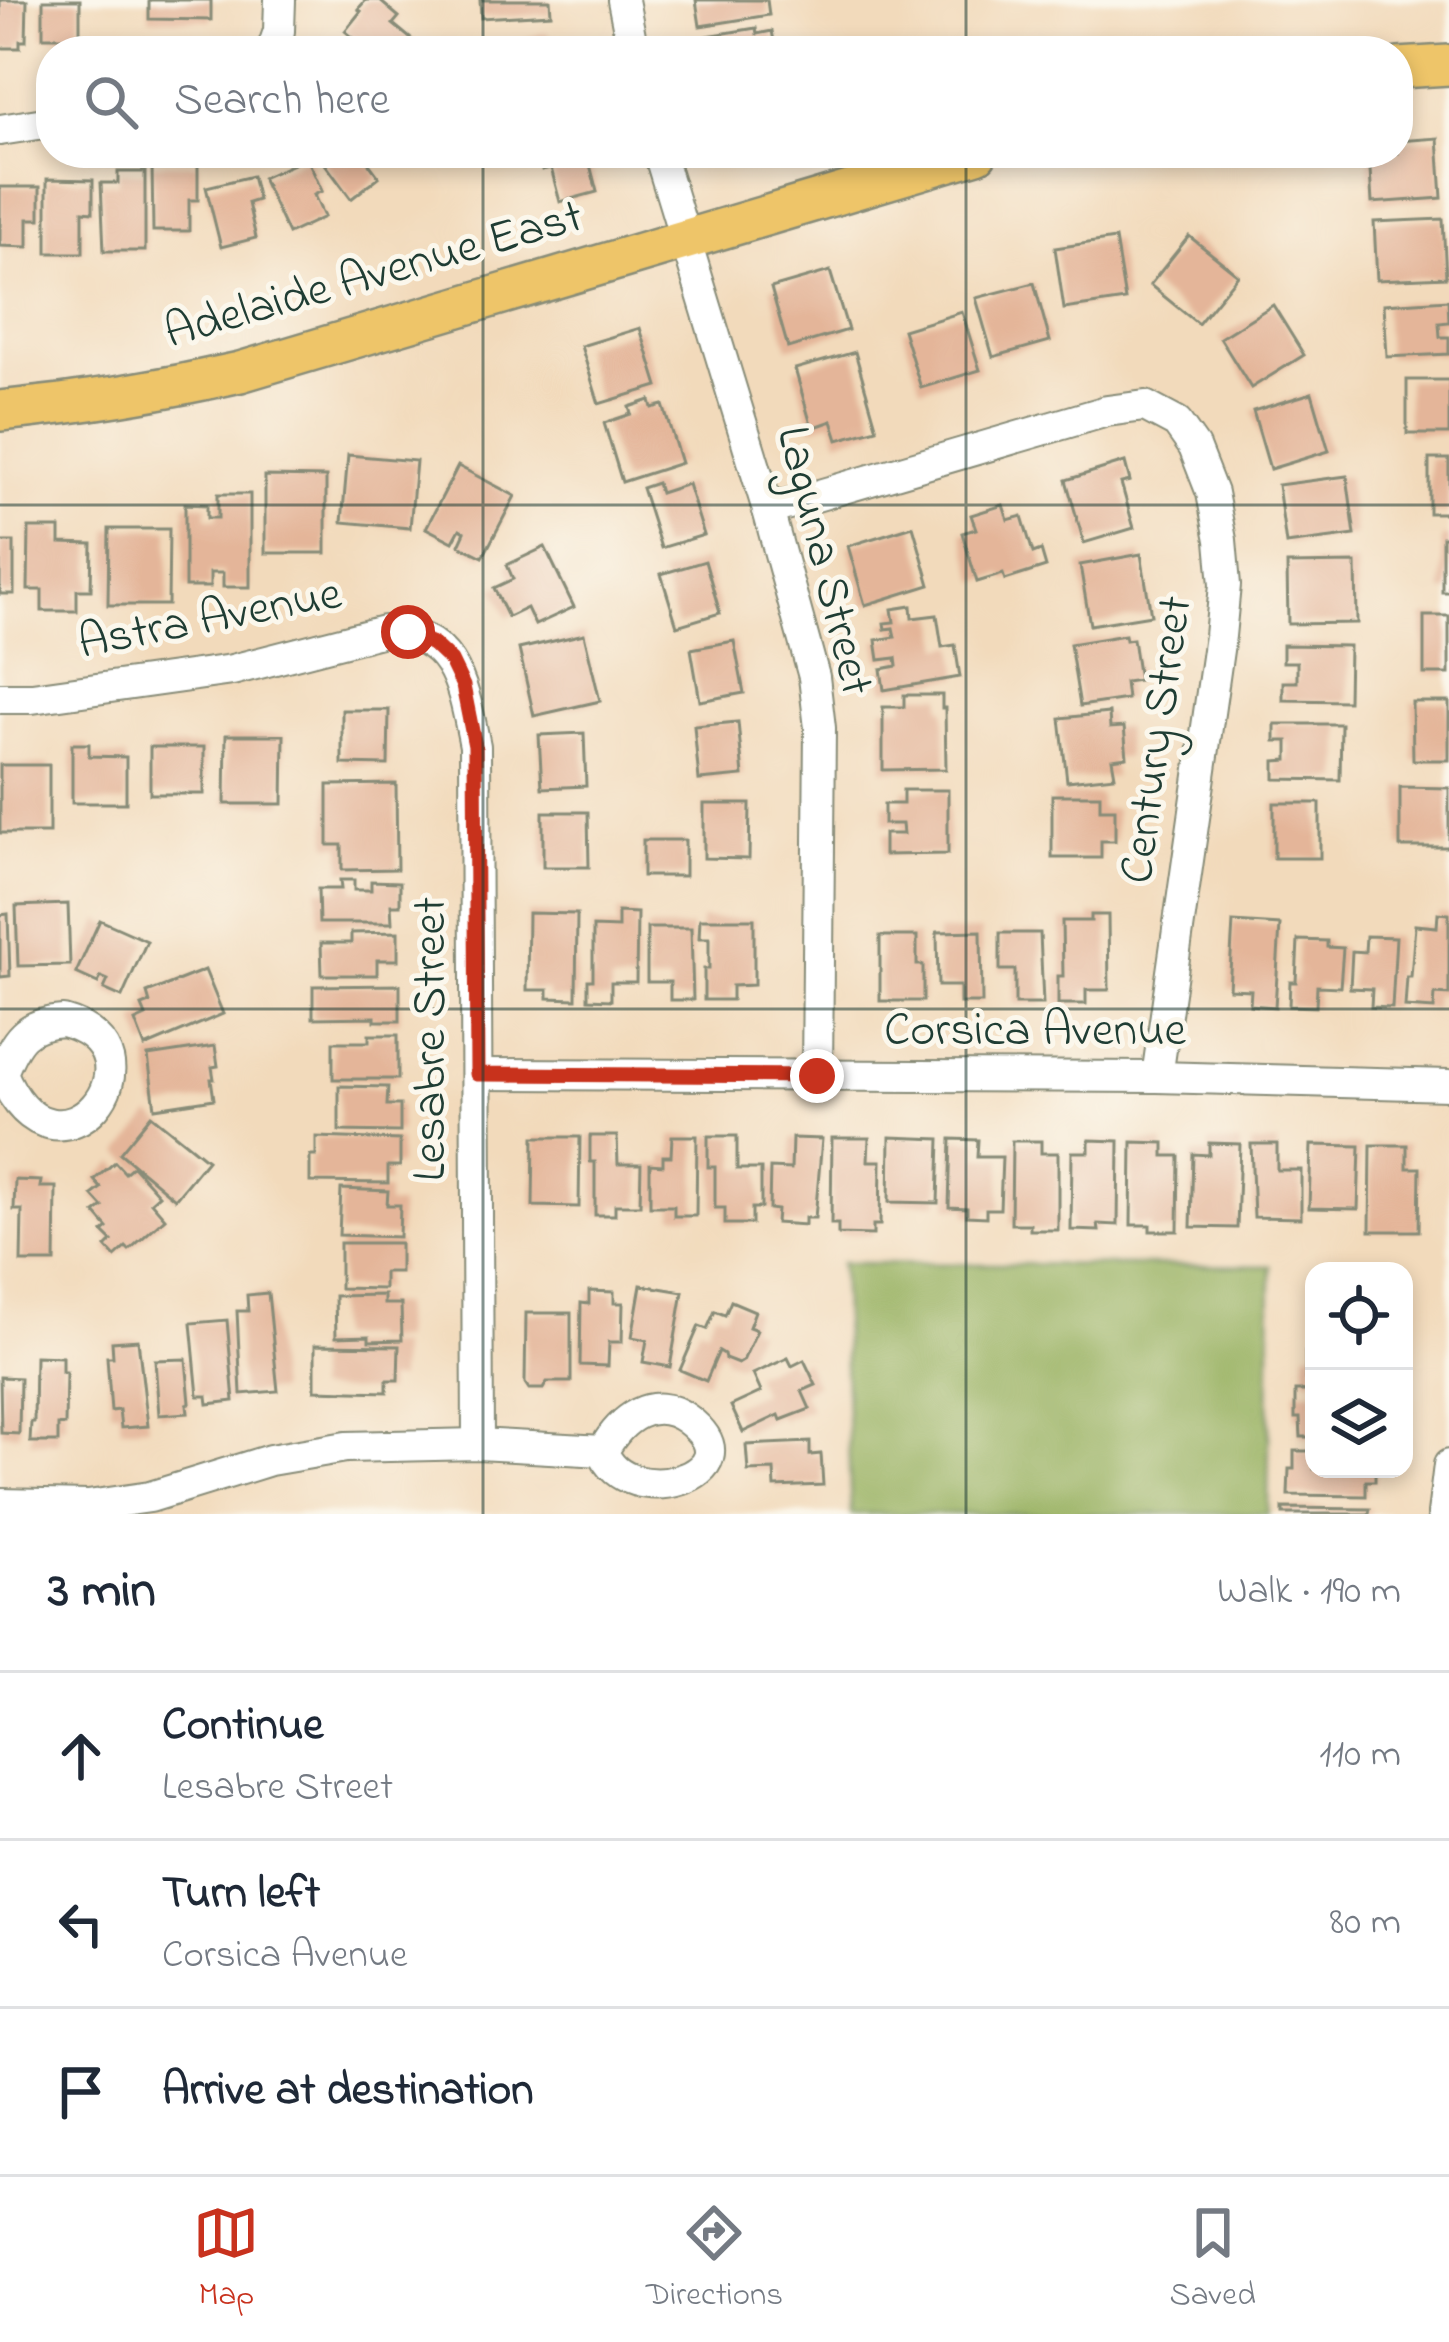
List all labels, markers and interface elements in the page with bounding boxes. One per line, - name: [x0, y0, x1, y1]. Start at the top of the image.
- search box: [36, 36, 1413, 168]
- icon: search: [78, 69, 144, 135]
- text: Search here: [174, 69, 390, 135]
- street label: Adelaide Avenue East: [157, 183, 591, 369]
- street label: Laguna Street: [755, 419, 890, 703]
- street label: Astra Avenue: [73, 560, 348, 680]
- street label: Century Street: [1103, 592, 1213, 888]
- route start: [381, 605, 435, 659]
- street label: Lesabre Street: [397, 897, 467, 1181]
- street label: Corsica Avenue: [884, 997, 1186, 1067]
- route end: [790, 1049, 844, 1103]
- map controls: [1305, 1262, 1413, 1478]
- button: locate: [1305, 1262, 1413, 1370]
- button: layers: [1305, 1370, 1413, 1478]
- text: 3 min: [48, 1555, 156, 1630]
- text: Walk · 190 m: [1217, 1564, 1401, 1621]
- text: Continue: [162, 1694, 323, 1760]
- icon: ahead: [48, 1723, 114, 1789]
- text: 110 m: [1319, 1727, 1401, 1784]
- text: Lesabre Street: [162, 1760, 393, 1817]
- text: Turn left: [162, 1862, 320, 1928]
- icon: left: [48, 1891, 114, 1957]
- text: 80 m: [1330, 1895, 1401, 1952]
- text: Corsica Avenue: [162, 1928, 407, 1985]
- icon: arrive: [48, 2059, 114, 2125]
- text: Arrive at destination: [162, 2059, 533, 2125]
- tab: Map: [193, 2200, 259, 2320]
- tab: Directions: [646, 2200, 783, 2320]
- tab: Saved: [1170, 2200, 1256, 2320]

